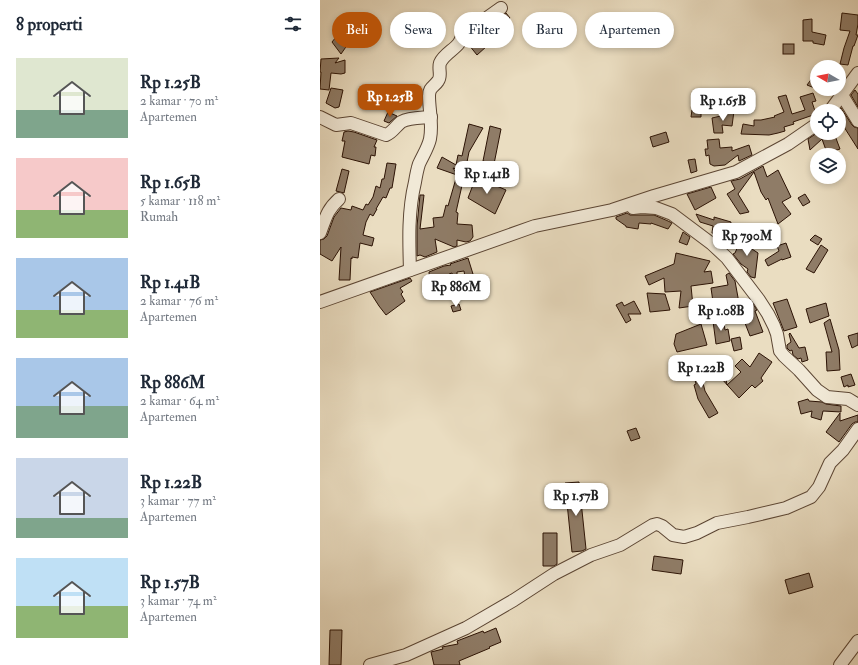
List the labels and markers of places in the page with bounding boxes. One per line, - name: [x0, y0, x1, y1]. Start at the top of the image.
- pin: Rp 1.25B: [349, 84, 431, 118]
- pin: Rp 1.65B: [682, 88, 764, 122]
- pin: Rp 1.41B: [446, 161, 528, 195]
- pin: Rp 790M: [710, 223, 784, 257]
- pin: Rp 886M: [419, 274, 493, 308]
- pin: Rp 1.08B: [680, 298, 762, 332]
- pin: Rp 1.22B: [660, 355, 742, 389]
- pin: Rp 1.57B: [535, 483, 617, 517]

